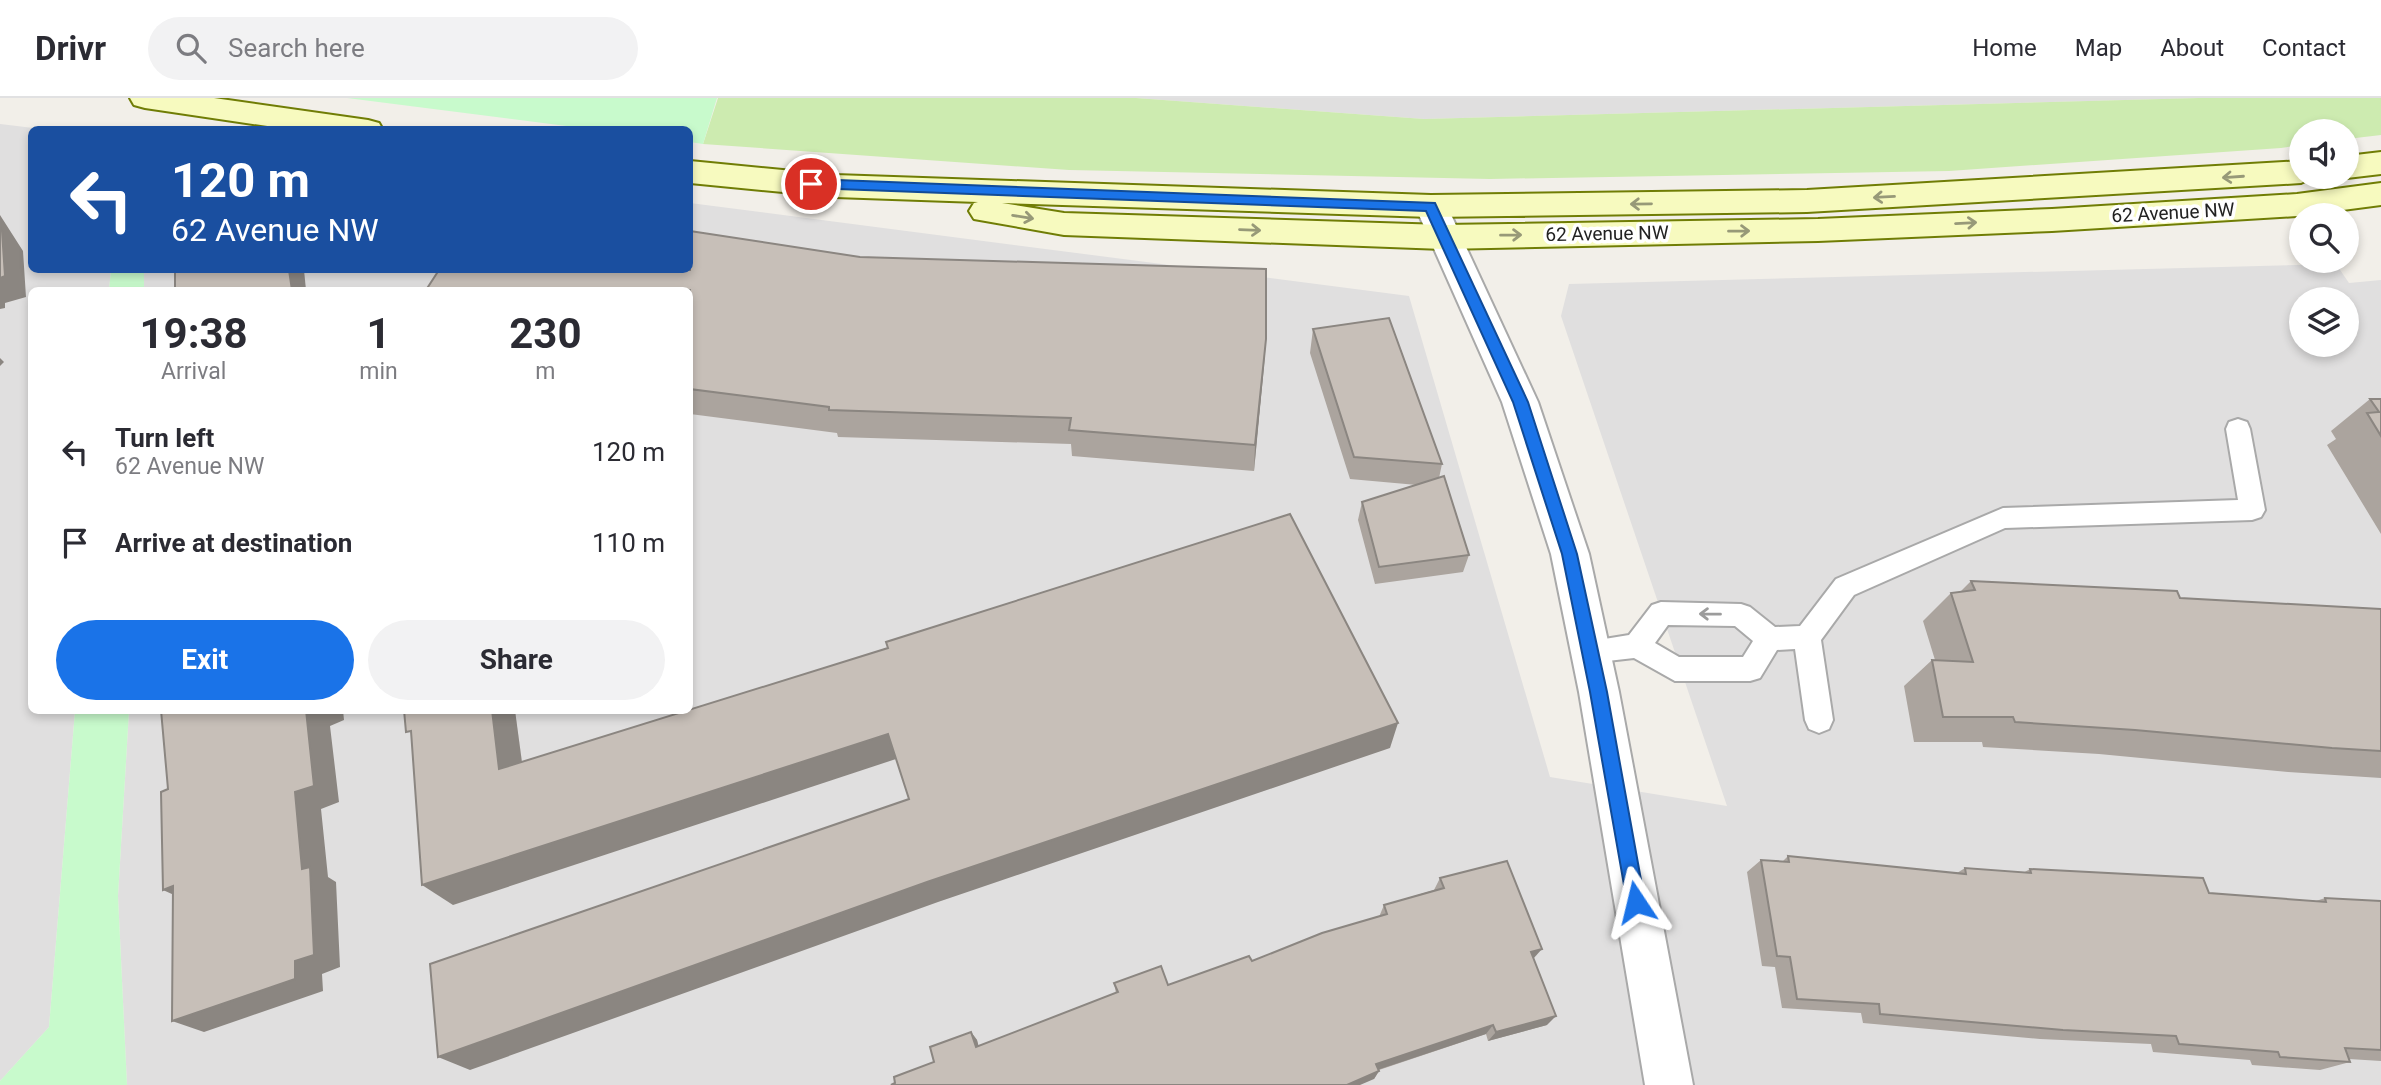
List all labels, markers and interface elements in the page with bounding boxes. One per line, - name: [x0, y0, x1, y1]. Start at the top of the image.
- search box: [148, 17, 638, 80]
- text: Drivr: [35, 29, 106, 68]
- icon: search: [172, 29, 210, 67]
- text: Search here: [228, 33, 365, 63]
- text: Home: [1972, 34, 2037, 62]
- text: Map: [2075, 34, 2122, 62]
- text: About: [2160, 34, 2224, 62]
- text: Contact: [2262, 34, 2346, 62]
- map controls: [2289, 119, 2359, 357]
- button: sound: [2289, 119, 2359, 189]
- text: 120 m: [171, 152, 310, 209]
- icon: left: [56, 154, 147, 245]
- pin: [781, 154, 841, 214]
- icon: arrive: [792, 165, 830, 203]
- one-way arrow: [2222, 171, 2245, 184]
- one-way arrow: [1873, 191, 1896, 204]
- one-way arrow: [1630, 198, 1653, 211]
- street label: 62 Avenue NW: [2111, 198, 2235, 227]
- button: search: [2289, 203, 2359, 273]
- text: 62 Avenue NW: [171, 211, 379, 249]
- one-way arrow: [1011, 211, 1034, 225]
- one-way arrow: [1954, 217, 1977, 230]
- street label: 62 Avenue NW: [1545, 221, 1669, 246]
- one-way arrow: [1238, 224, 1261, 237]
- one-way arrow: [1727, 224, 1750, 238]
- one-way arrow: [1500, 228, 1523, 242]
- button: layers: [2289, 287, 2359, 357]
- text: 19:38: [140, 309, 248, 358]
- text: 1: [366, 309, 391, 358]
- text: 230: [509, 309, 582, 358]
- text: Arrival: [161, 358, 226, 385]
- text: min: [359, 358, 398, 385]
- text: m: [535, 358, 555, 385]
- text: Turn left: [115, 423, 214, 453]
- icon: left: [56, 433, 94, 471]
- text: 120 m: [592, 437, 665, 467]
- text: 62 Avenue NW: [115, 453, 264, 480]
- icon: arrive: [56, 524, 94, 562]
- text: Arrive at destination: [115, 528, 352, 558]
- text: 110 m: [592, 528, 665, 558]
- one-way arrow: [1699, 608, 1722, 621]
- button: Exit: [56, 620, 354, 700]
- button: Share: [368, 620, 665, 700]
- position arrow: [1599, 865, 1673, 939]

